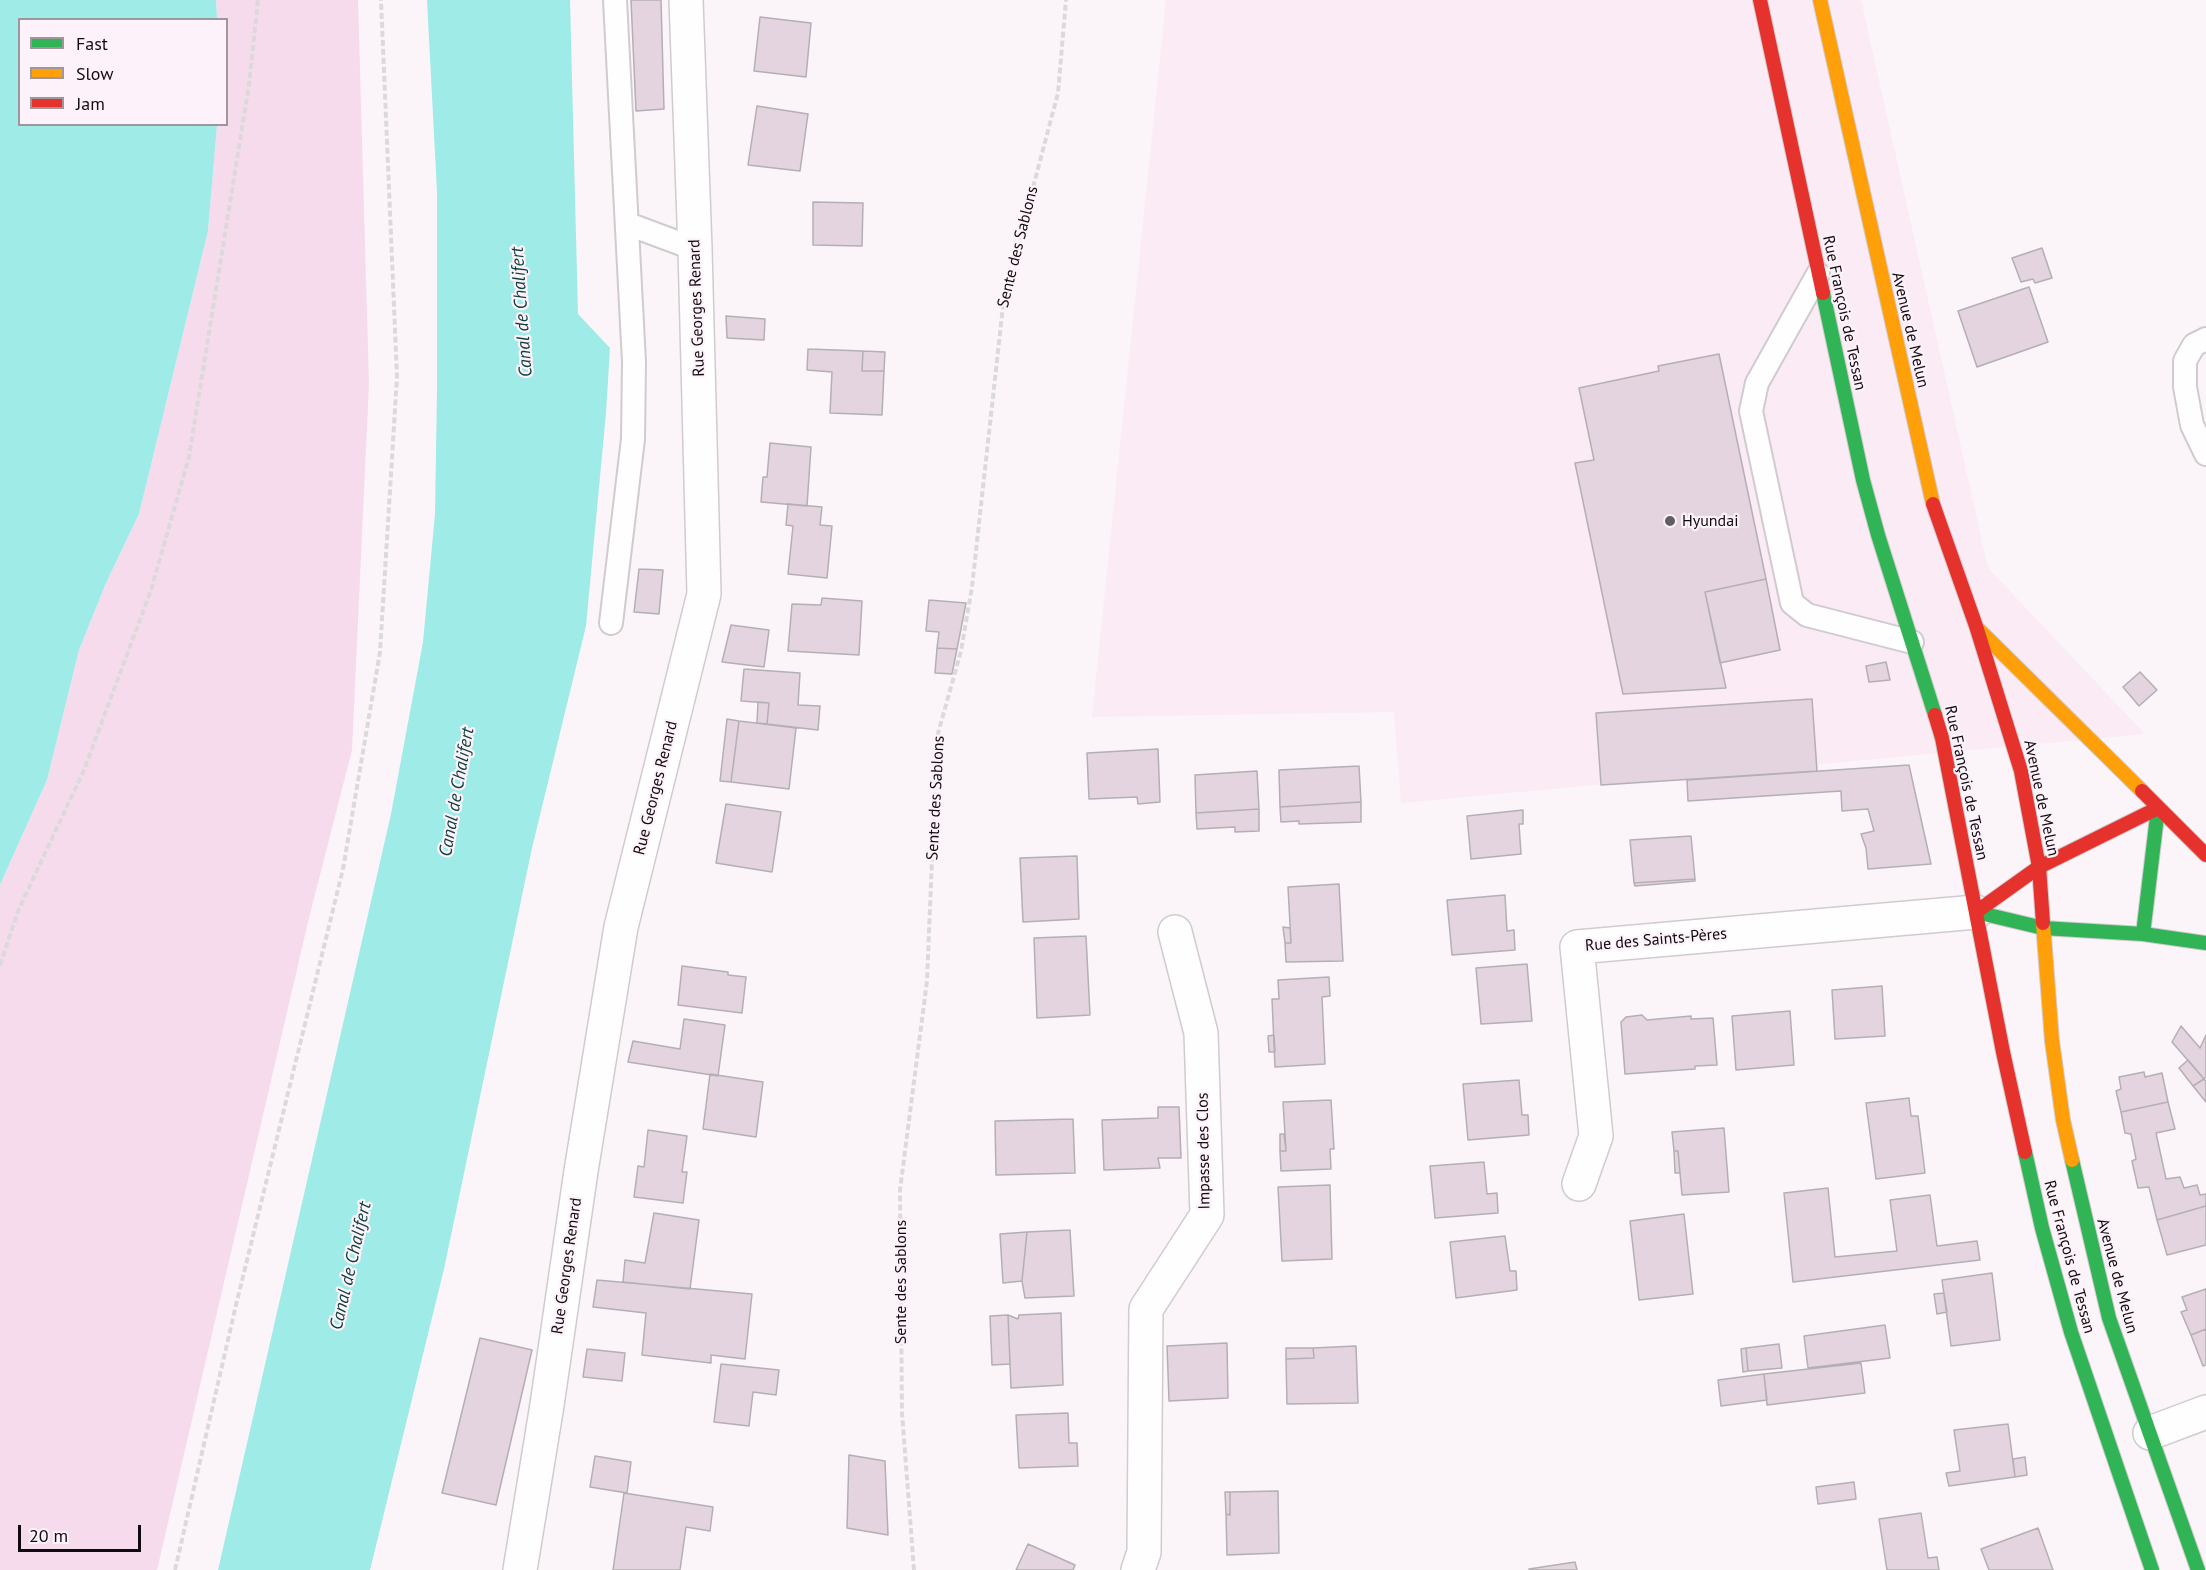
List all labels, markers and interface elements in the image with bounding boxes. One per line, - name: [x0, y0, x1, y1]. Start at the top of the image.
- legend: [18, 18, 228, 126]
- text: Fast: [76, 32, 108, 55]
- text: Slow: [76, 62, 114, 85]
- text: Jam: [76, 92, 105, 115]
- street label: Sente des Sablons: [994, 184, 1042, 310]
- street label: Rue François de Tessan: [1818, 234, 1870, 392]
- street label: Rue Georges Renard: [685, 239, 709, 377]
- water label: Canal de Chalifert: [507, 246, 537, 378]
- street label: Avenue de Melun: [1887, 270, 1933, 390]
- place label: Hyundai: [1682, 511, 1738, 531]
- marker: Hyundai: [1663, 514, 1677, 528]
- street label: Rue François de Tessan: [1940, 704, 1992, 862]
- street label: Rue Georges Renard: [630, 719, 682, 857]
- water label: Canal de Chalifert: [435, 726, 479, 858]
- street label: Sente des Sablons: [923, 735, 949, 861]
- street label: Avenue de Melun: [2019, 738, 2063, 858]
- street label: Rue des Saints-Pères: [1584, 924, 1728, 956]
- street label: Impasse des Clos: [1193, 1092, 1215, 1210]
- street label: Rue François de Tessan: [2039, 1178, 2099, 1336]
- street label: Rue Georges Renard: [548, 1197, 586, 1335]
- water label: Canal de Chalifert: [326, 1200, 376, 1332]
- street label: Avenue de Melun: [2092, 1216, 2142, 1336]
- street label: Sente des Sablons: [891, 1220, 911, 1344]
- scale bar: [21, 1513, 144, 1551]
- text: 20 m: [29, 1524, 68, 1547]

